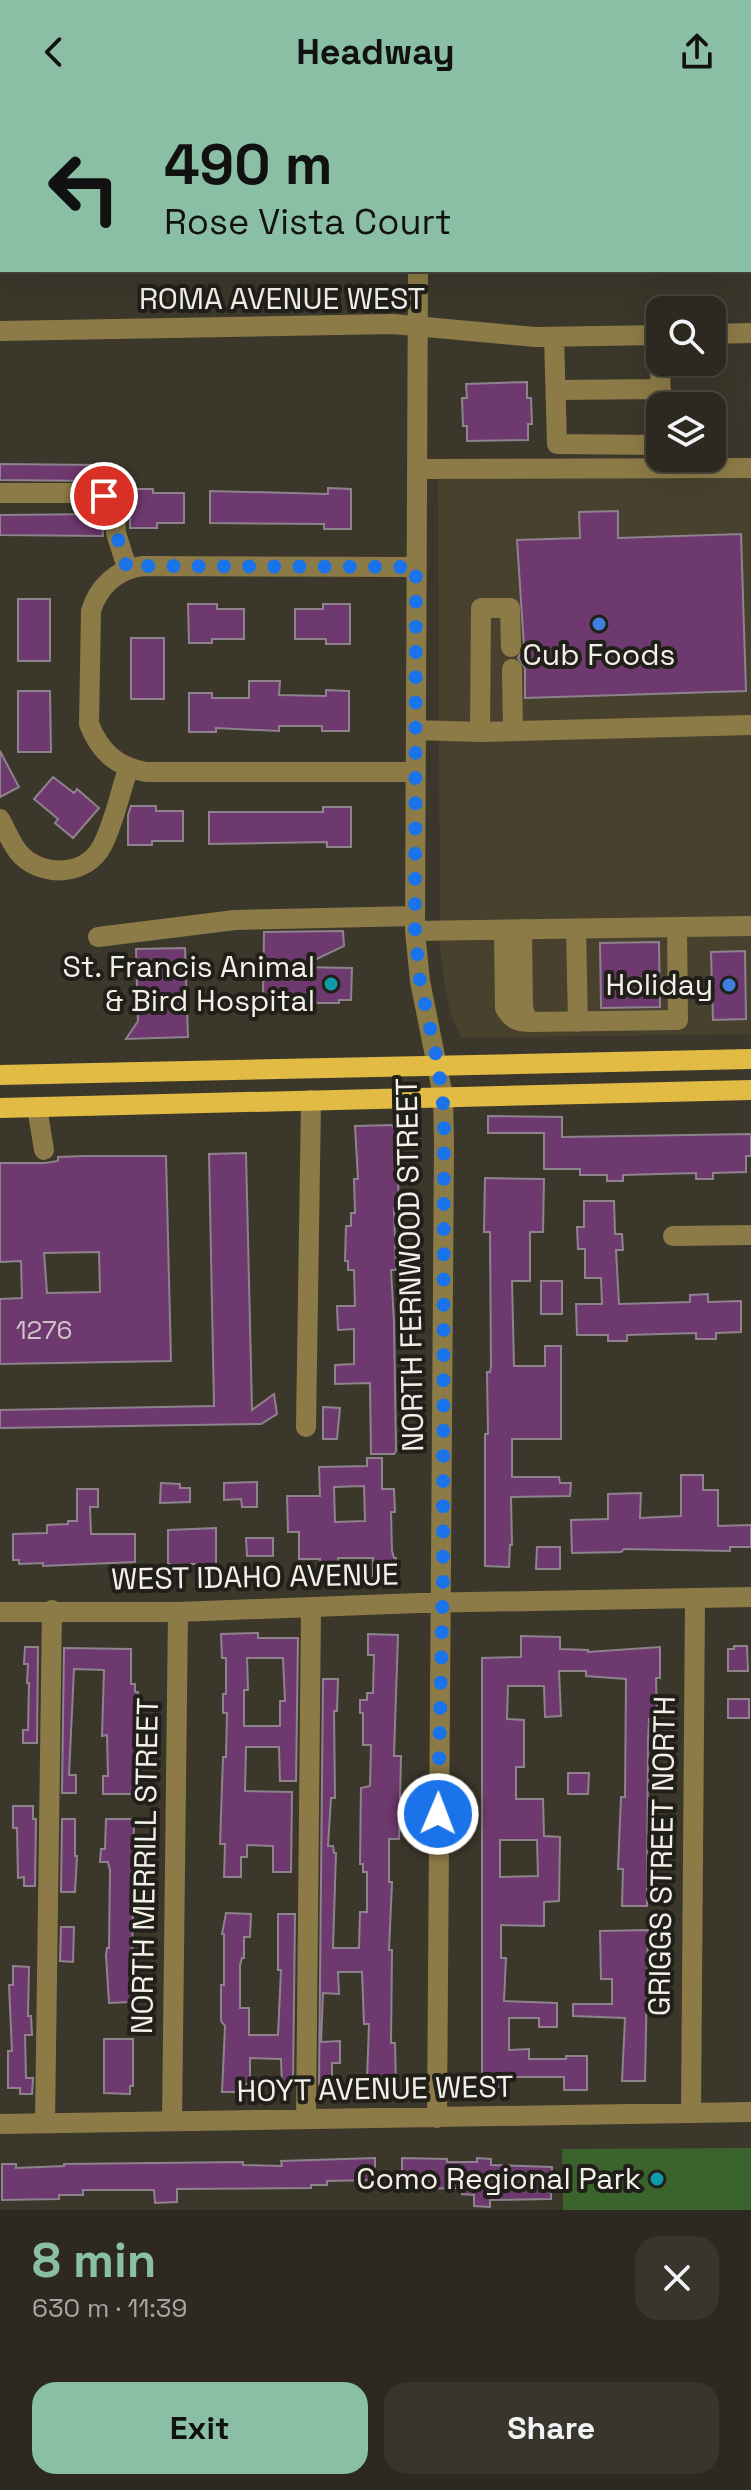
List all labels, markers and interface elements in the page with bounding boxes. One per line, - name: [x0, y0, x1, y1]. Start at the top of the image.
- text: Headway: [296, 29, 455, 75]
- icon: back: [32, 30, 76, 74]
- icon: share: [675, 30, 719, 74]
- text: 490 m: [164, 129, 333, 200]
- icon: left: [32, 136, 136, 240]
- text: Rose Vista Court: [164, 199, 452, 245]
- street label: ROMA AVENUE WEST: [139, 279, 425, 318]
- map controls: [646, 296, 726, 472]
- button: search: [646, 296, 726, 376]
- button: layers: [646, 392, 726, 472]
- pin: [70, 462, 138, 530]
- icon: arrive: [82, 474, 126, 518]
- marker: Cub Foods: [590, 615, 608, 633]
- place label: Cub Foods: [523, 635, 675, 674]
- place label: St. Francis Animal & Bird Hospital: [62, 947, 315, 1020]
- place label: Holiday: [606, 965, 713, 1004]
- marker: St. Francis Animal & Bird Hospital: [322, 975, 340, 993]
- marker: Holiday: [720, 976, 738, 994]
- street label: NORTH FERNWOOD STREET: [387, 1078, 432, 1452]
- house number: 1276: [16, 1313, 72, 1347]
- street label: WEST IDAHO AVENUE: [111, 1554, 399, 1599]
- street label: GRIGGS STREET NORTH: [639, 1696, 684, 2016]
- street label: NORTH MERRILL STREET: [122, 1697, 167, 2035]
- position arrow: [396, 1772, 480, 1856]
- street label: HOYT AVENUE WEST: [236, 2067, 514, 2110]
- place label: Como Regional Park: [356, 2159, 641, 2198]
- marker: Como Regional Park: [648, 2170, 666, 2188]
- text: 8 min: [32, 2230, 156, 2291]
- button: close: [635, 2236, 719, 2320]
- text: 630 m · 11:39: [32, 2291, 187, 2325]
- button: Exit: [32, 2382, 368, 2474]
- button: Share: [384, 2382, 719, 2474]

